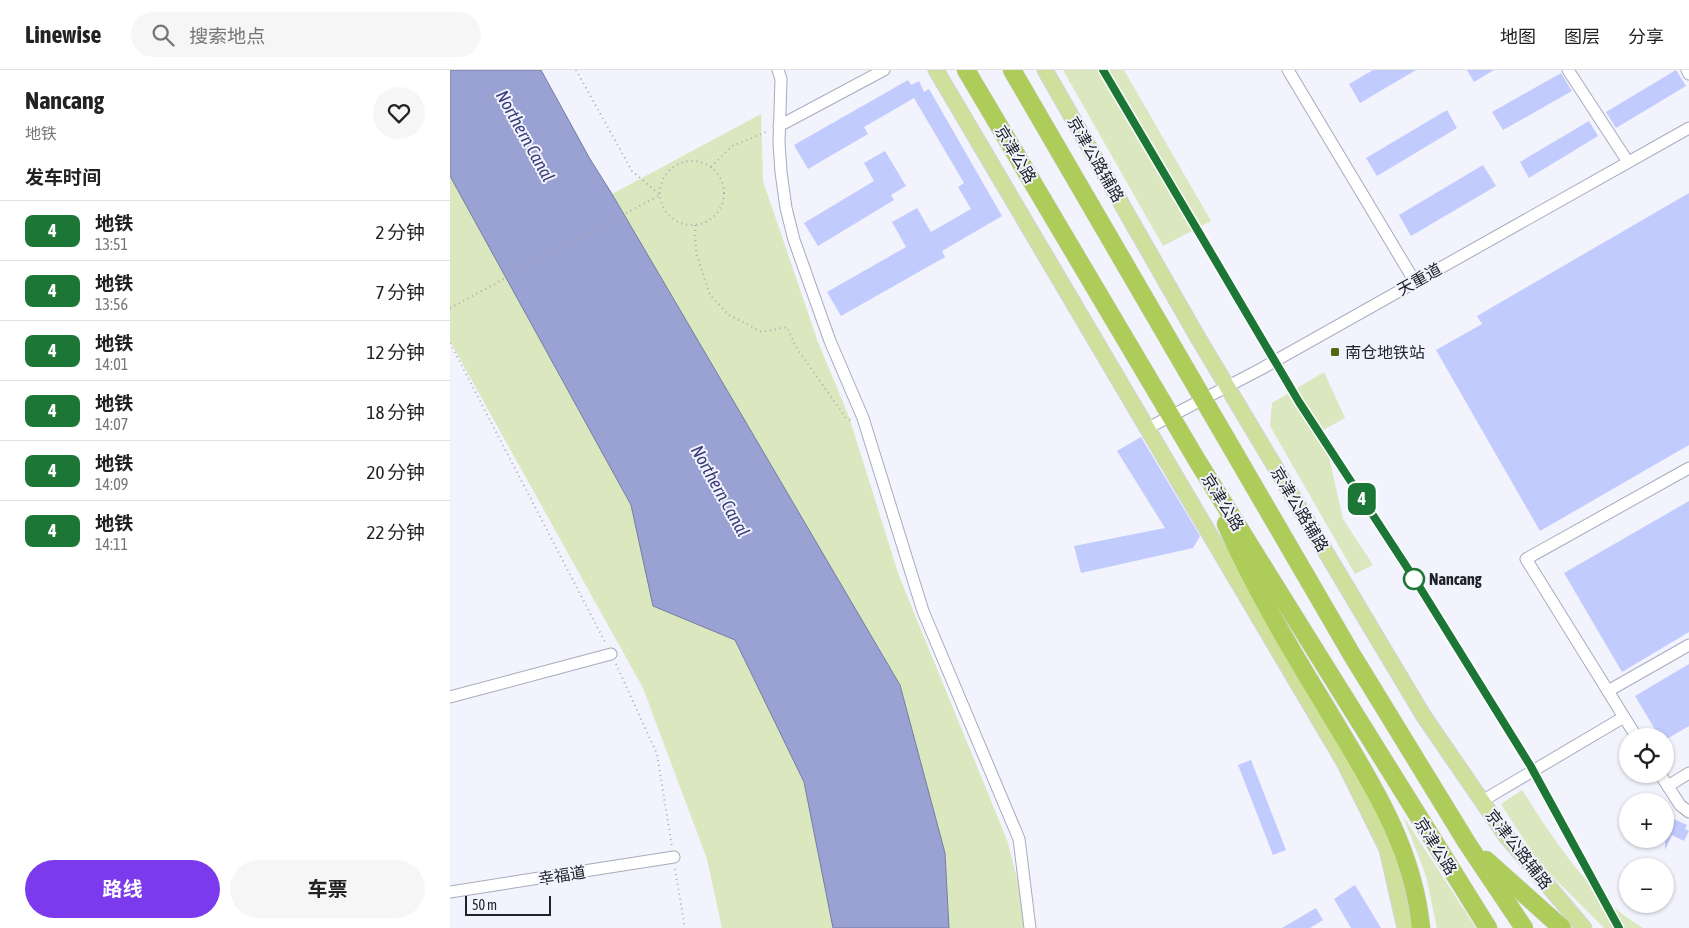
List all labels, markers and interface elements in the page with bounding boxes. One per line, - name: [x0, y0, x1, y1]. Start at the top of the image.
- search box: [131, 12, 481, 57]
- text: Linewise: [25, 21, 101, 48]
- icon: search: [149, 21, 177, 49]
- text: 搜索地点: [189, 25, 265, 47]
- text: 地图: [1500, 26, 1536, 47]
- text: 图层: [1564, 26, 1600, 47]
- text: 分享: [1628, 26, 1664, 47]
- water label: Northern Canal: [492, 86, 559, 185]
- text: Nancang: [25, 87, 104, 114]
- button: heart: [373, 87, 425, 139]
- street label: 京津公路辅路: [1064, 113, 1128, 205]
- street label: 京津公路: [992, 122, 1040, 186]
- text: 地铁: [25, 124, 57, 142]
- text: 发车时间: [25, 166, 101, 188]
- text: 地铁: [95, 212, 133, 234]
- text: 4: [48, 220, 57, 241]
- text: 2 分钟: [375, 221, 425, 243]
- text: 13:51: [95, 235, 128, 253]
- street label: 天重道: [1394, 259, 1444, 299]
- text: 地铁: [95, 272, 133, 294]
- text: 4: [48, 280, 57, 301]
- text: 7 分钟: [375, 281, 425, 303]
- text: 13:56: [95, 295, 128, 313]
- text: 地铁: [95, 332, 133, 354]
- text: 4: [48, 340, 57, 361]
- text: 12 分钟: [367, 341, 425, 363]
- place label: 南仓地铁站: [1345, 343, 1425, 361]
- marker: 南仓地铁站: [1329, 346, 1341, 358]
- text: 14:01: [95, 355, 128, 373]
- text: 地铁: [95, 392, 133, 414]
- text: 4: [48, 400, 57, 421]
- text: 18 分钟: [367, 401, 425, 423]
- text: 14:07: [95, 415, 128, 433]
- water label: Northern Canal: [687, 441, 754, 540]
- text: 地铁: [95, 452, 133, 474]
- text: 4: [48, 460, 57, 481]
- text: 20 分钟: [367, 461, 425, 483]
- street label: 京津公路辅路: [1268, 463, 1332, 555]
- street label: 京津公路: [1198, 470, 1248, 534]
- text: 14:09: [95, 475, 128, 493]
- line badge: 4: [1346, 483, 1378, 515]
- text: 4: [1358, 488, 1366, 509]
- text: 地铁: [95, 512, 133, 534]
- text: 4: [48, 520, 57, 541]
- text: 22 分钟: [367, 521, 425, 543]
- text: 14:11: [95, 535, 128, 553]
- marker: Nancang: [1403, 568, 1425, 590]
- place label: Nancang: [1429, 570, 1482, 588]
- map controls: [1619, 728, 1674, 913]
- button: locate: [1619, 728, 1674, 783]
- button: +: [1619, 793, 1674, 848]
- street label: 京津公路辅路: [1482, 806, 1556, 892]
- street label: 京津公路: [1411, 814, 1461, 878]
- button: −: [1619, 858, 1674, 913]
- button: 路线: [25, 860, 220, 918]
- button: 车票: [230, 860, 425, 918]
- street label: 幸福道: [537, 862, 587, 888]
- scale bar: [465, 893, 551, 916]
- text: 50 m: [472, 897, 497, 913]

